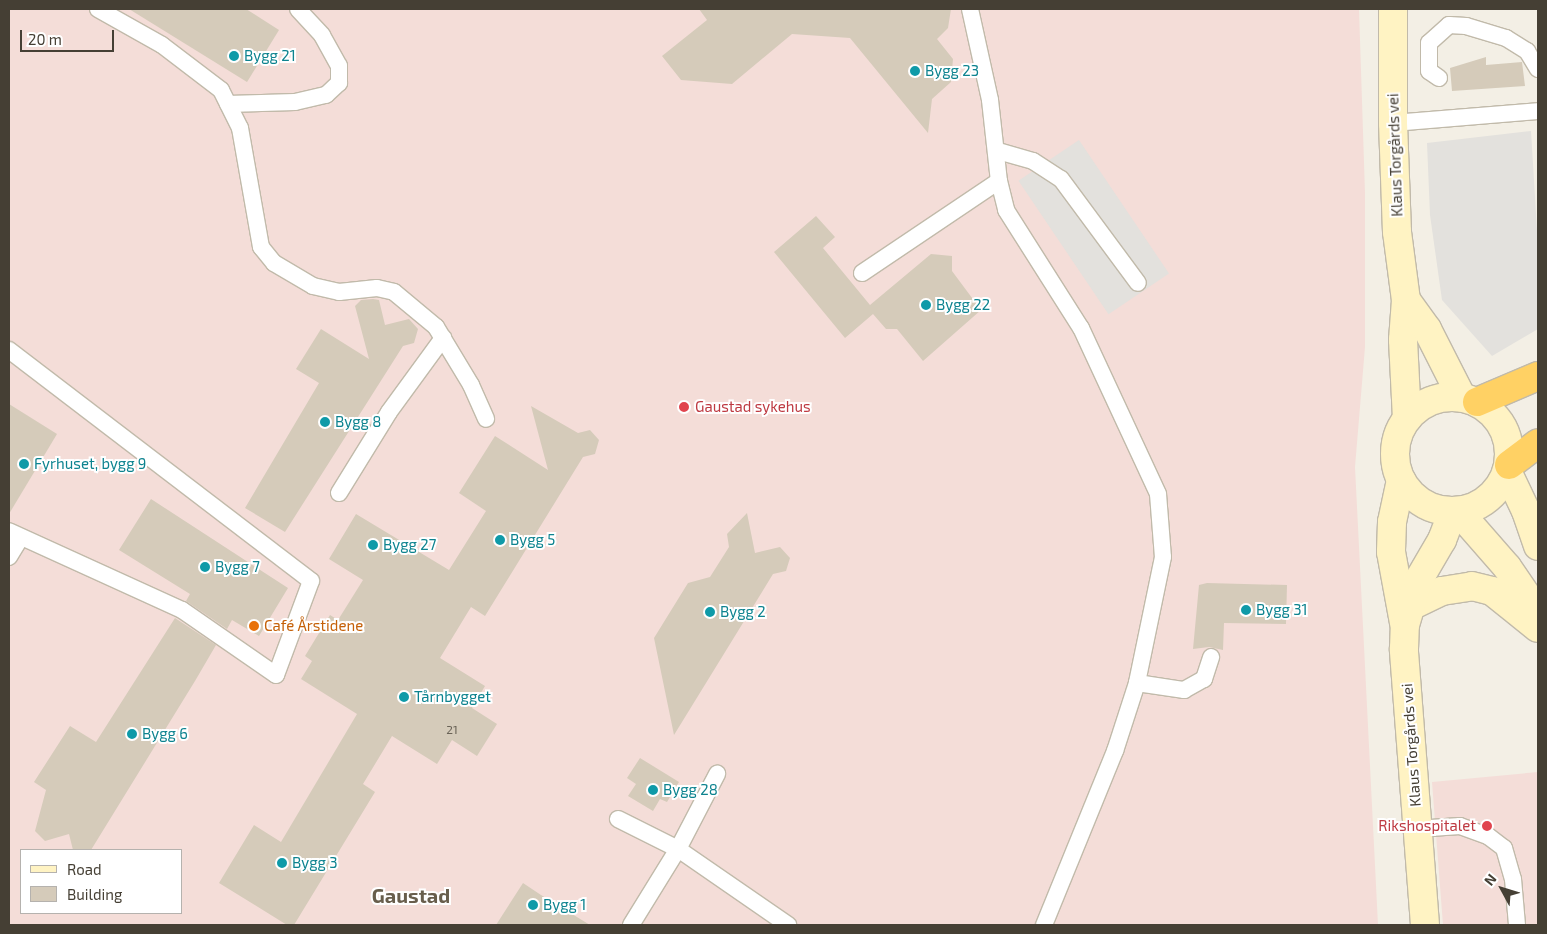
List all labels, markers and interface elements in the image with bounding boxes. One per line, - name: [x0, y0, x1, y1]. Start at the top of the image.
- scale bar: [22, 20, 116, 52]
- text: 20 m: [28, 30, 62, 48]
- place label: Bygg 21: [244, 47, 296, 65]
- marker: Bygg 21: [228, 50, 240, 62]
- place label: Bygg 23: [925, 62, 979, 80]
- marker: Bygg 23: [909, 65, 921, 77]
- street label: Klaus Torgårds vei: [1384, 93, 1406, 217]
- place label: Bygg 22: [936, 296, 990, 314]
- marker: Bygg 22: [920, 299, 932, 311]
- place label: Gaustad sykehus: [695, 398, 811, 416]
- marker: Gaustad sykehus: [677, 400, 691, 414]
- place label: Bygg 8: [335, 413, 381, 431]
- marker: Bygg 8: [319, 416, 331, 428]
- place label: Fyrhuset, bygg 9: [34, 455, 146, 473]
- marker: Fyrhuset, bygg 9: [18, 458, 30, 470]
- place label: Bygg 5: [510, 531, 555, 549]
- marker: Bygg 5: [494, 534, 506, 546]
- place label: Bygg 27: [383, 536, 436, 554]
- marker: Bygg 27: [367, 539, 379, 551]
- place label: Bygg 7: [215, 558, 260, 576]
- marker: Bygg 7: [199, 561, 211, 573]
- place label: Bygg 31: [1256, 601, 1308, 619]
- place label: Bygg 2: [720, 603, 766, 621]
- marker: Bygg 31: [1240, 604, 1252, 616]
- marker: Bygg 2: [704, 606, 716, 618]
- place label: Café Årstidene: [264, 617, 364, 635]
- marker: Café Årstidene: [248, 620, 260, 632]
- street label: Klaus Torgårds vei: [1398, 682, 1424, 808]
- place label: Tårnbygget: [414, 688, 491, 706]
- marker: Tårnbygget: [398, 691, 410, 703]
- house number: 21: [446, 723, 458, 737]
- place label: Bygg 6: [142, 725, 188, 743]
- marker: Bygg 6: [126, 728, 138, 740]
- place label: Bygg 28: [663, 781, 718, 799]
- marker: Bygg 28: [647, 784, 659, 796]
- place label: Rikshospitalet: [1378, 817, 1476, 835]
- marker: Rikshospitalet: [1480, 819, 1494, 833]
- legend: [20, 849, 182, 914]
- place label: Bygg 3: [292, 854, 338, 872]
- marker: Bygg 3: [276, 857, 288, 869]
- text: Road: [67, 860, 102, 878]
- north arrow: [1477, 864, 1527, 914]
- text: N: [1480, 870, 1500, 889]
- district label: Gaustad: [372, 883, 450, 907]
- text: Building: [67, 885, 122, 903]
- place label: Bygg 1: [543, 896, 586, 914]
- marker: Bygg 1: [527, 899, 539, 911]

